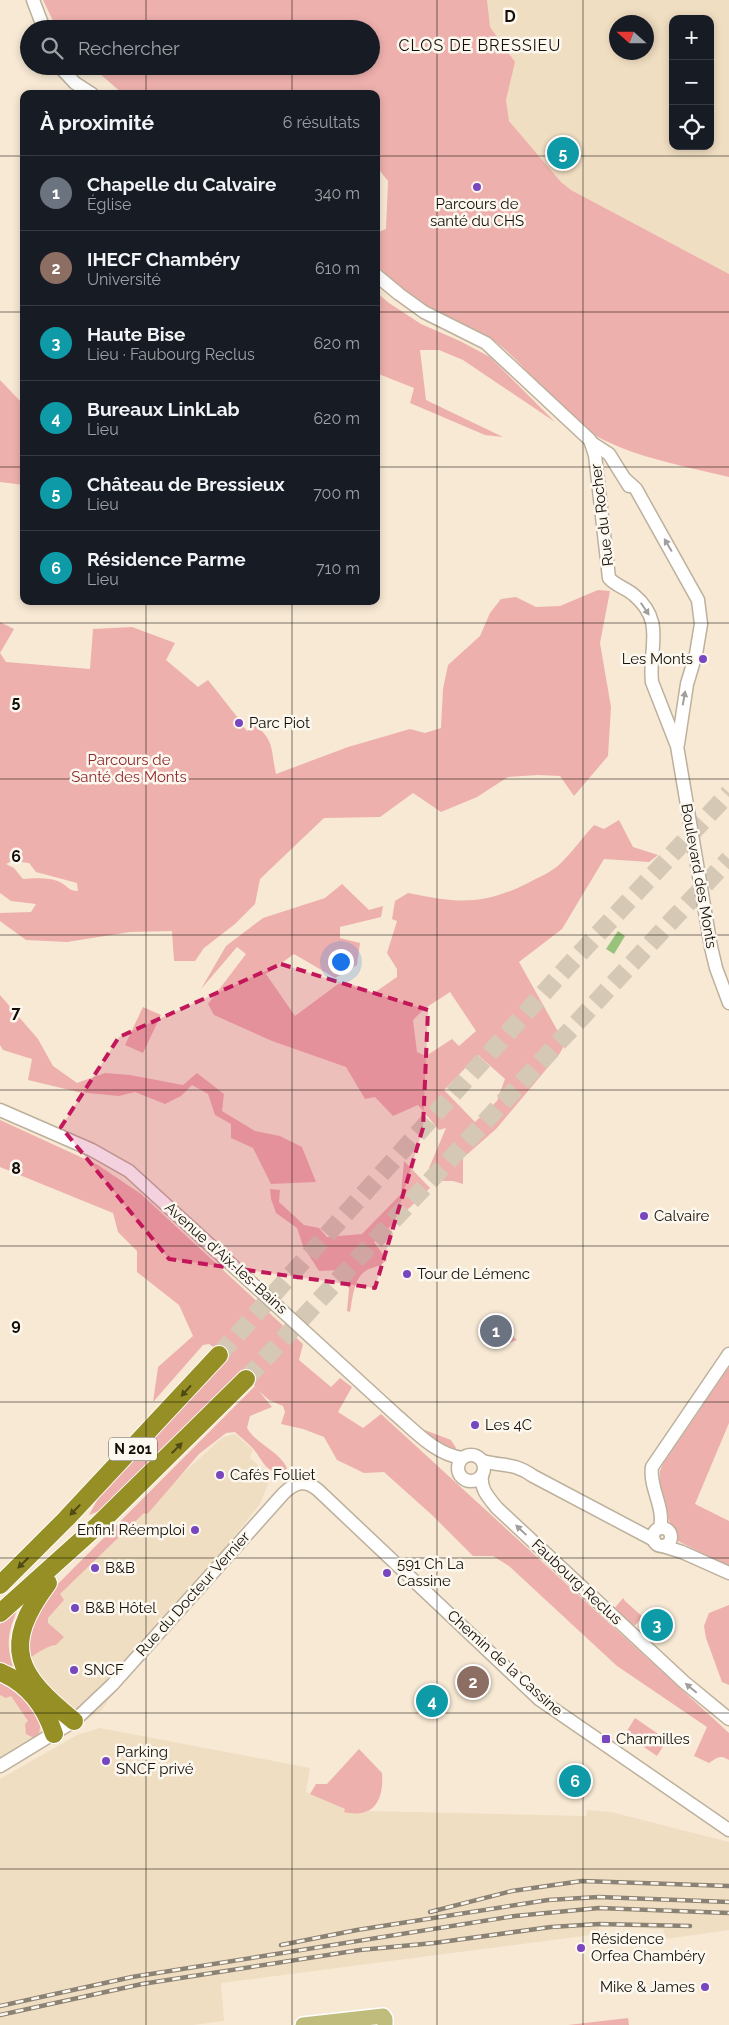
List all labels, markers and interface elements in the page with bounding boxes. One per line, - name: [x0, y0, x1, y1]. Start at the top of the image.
- text: D: [504, 7, 516, 26]
- north arrow: [609, 15, 654, 60]
- map controls: [669, 15, 714, 150]
- button: +: [669, 15, 714, 60]
- search box: [20, 20, 380, 75]
- icon: search: [38, 34, 66, 62]
- district label: CLOS DE BRESSIEU: [399, 36, 561, 55]
- text: Rechercher: [78, 37, 180, 59]
- button: −: [669, 60, 714, 105]
- button: locate: [669, 105, 714, 150]
- text: À proximité: [40, 110, 154, 135]
- text: 6 résultats: [283, 113, 360, 132]
- pin: 5: [547, 134, 579, 172]
- text: Chapelle du Calvaire: [87, 173, 276, 195]
- marker: Parcours de santé du CHS: [471, 181, 483, 193]
- text: 1: [52, 184, 60, 203]
- text: 340 m: [314, 184, 360, 203]
- text: Église: [87, 195, 131, 214]
- place label: Parcours de santé du CHS: [430, 195, 524, 230]
- text: IHECF Chambéry: [87, 248, 240, 270]
- text: 2: [51, 259, 61, 278]
- text: 610 m: [315, 259, 360, 278]
- text: Université: [87, 270, 161, 289]
- text: Haute Bise: [87, 323, 185, 345]
- text: 3: [52, 334, 60, 353]
- text: 620 m: [313, 334, 360, 353]
- text: Lieu · Faubourg Reclus: [87, 345, 255, 364]
- text: Bureaux LinkLab: [87, 398, 240, 420]
- text: 4: [51, 409, 61, 428]
- text: 620 m: [313, 409, 360, 428]
- text: Lieu: [87, 420, 119, 439]
- street label: Rue du Rocher: [587, 462, 617, 567]
- text: Château de Bressieux: [87, 473, 285, 495]
- text: 5: [52, 484, 60, 503]
- text: 700 m: [313, 484, 360, 503]
- text: Lieu: [87, 495, 119, 514]
- one-way arrow: [663, 539, 672, 552]
- text: Résidence Parme: [87, 548, 246, 570]
- text: 6: [51, 559, 61, 578]
- text: 710 m: [316, 559, 360, 578]
- text: Lieu: [87, 570, 119, 589]
- one-way arrow: [640, 602, 650, 616]
- place label: Les Monts: [622, 650, 693, 668]
- marker: Les Monts: [697, 653, 709, 665]
- one-way arrow: [681, 690, 689, 706]
- text: 5: [12, 692, 21, 711]
- place label: Parc Piot: [249, 714, 310, 732]
- marker: Parc Piot: [233, 717, 245, 729]
- park label: Parcours de Santé des Monts: [71, 751, 187, 786]
- street label: Boulevard des Monts: [677, 802, 721, 950]
- text: 6: [11, 847, 21, 866]
- your location: [328, 949, 354, 975]
- text: 7: [12, 1003, 21, 1022]
- text: 8: [11, 1159, 21, 1178]
- street label: Avenue d'Aix-les-Bains: [161, 1198, 291, 1318]
- place label: Calvaire: [654, 1207, 710, 1225]
- marker: Calvaire: [638, 1210, 650, 1222]
- place label: Tour de Lémenc: [417, 1265, 530, 1283]
- marker: Tour de Lémenc: [401, 1268, 413, 1280]
- pin: 1: [480, 1312, 512, 1350]
- text: 9: [11, 1315, 21, 1334]
- one-way arrow: [180, 1384, 192, 1396]
- place label: Les 4C: [485, 1416, 532, 1434]
- marker: Les 4C: [469, 1419, 481, 1431]
- road number: N 201: [109, 1438, 157, 1460]
- one-way arrow: [170, 1442, 182, 1454]
- place label: Cafés Folliet: [230, 1466, 315, 1484]
- marker: Cafés Folliet: [214, 1469, 226, 1481]
- one-way arrow: [69, 1504, 81, 1516]
- place label: Enfin! Réemploi: [77, 1521, 185, 1539]
- marker: Enfin! Réemploi: [189, 1524, 201, 1536]
- one-way arrow: [516, 1524, 528, 1536]
- street label: Rue du Docteur Vernier: [132, 1527, 254, 1660]
- street label: Faubourg Reclus: [528, 1536, 626, 1628]
- place label: 591 Ch La Cassine: [397, 1555, 464, 1590]
- one-way arrow: [17, 1557, 29, 1569]
- place label: B&B: [105, 1559, 135, 1577]
- marker: B&B: [89, 1562, 101, 1574]
- marker: 591 Ch La Cassine: [381, 1567, 393, 1579]
- place label: B&B Hôtel: [85, 1599, 157, 1617]
- marker: B&B Hôtel: [69, 1602, 81, 1614]
- street label: Chemin de la Cassine: [444, 1606, 567, 1720]
- pin: 3: [641, 1606, 673, 1644]
- place label: SNCF: [84, 1661, 124, 1679]
- pin: 2: [457, 1663, 489, 1701]
- marker: SNCF: [68, 1664, 80, 1676]
- pin: 4: [416, 1682, 448, 1720]
- one-way arrow: [685, 1683, 698, 1694]
- place label: Charmilles: [616, 1730, 690, 1748]
- marker: Charmilles: [600, 1733, 612, 1745]
- place label: Parking SNCF privé: [116, 1743, 194, 1778]
- marker: Parking SNCF privé: [100, 1755, 112, 1767]
- pin: 6: [559, 1762, 591, 1800]
- place label: Résidence Orfea Chambéry: [591, 1930, 705, 1965]
- marker: Résidence Orfea Chambéry: [575, 1942, 587, 1954]
- place label: Mike & James: [600, 1978, 695, 1996]
- marker: Mike & James: [699, 1981, 711, 1993]

